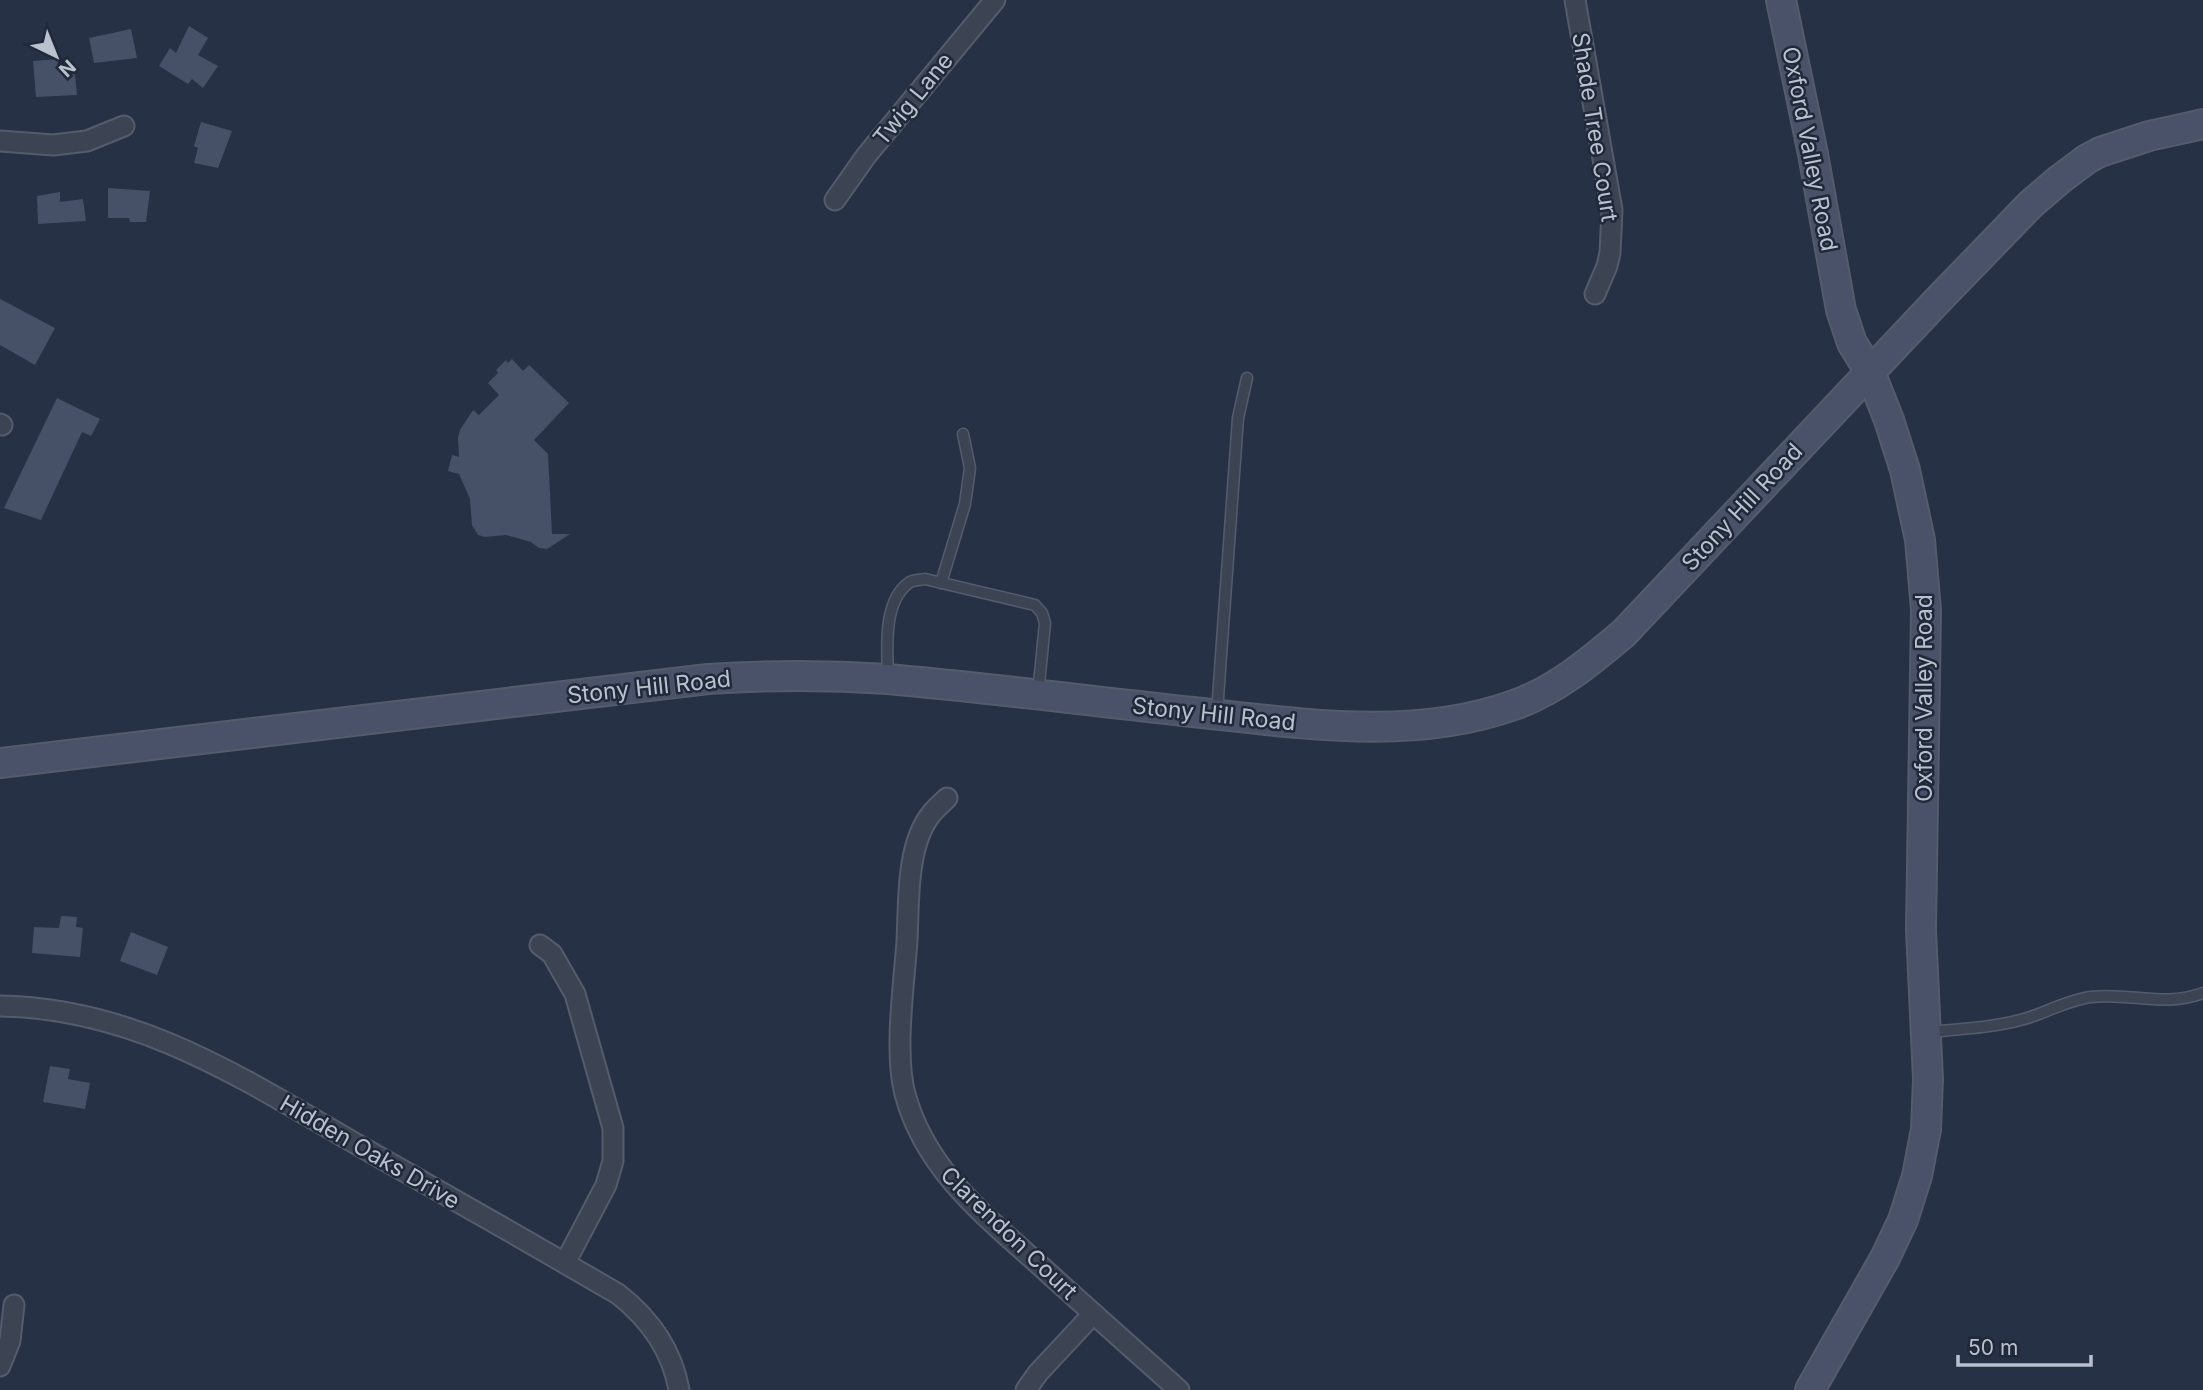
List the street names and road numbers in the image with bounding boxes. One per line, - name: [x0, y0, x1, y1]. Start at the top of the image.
- street label: Shade Tree Court: [1566, 30, 1624, 224]
- street label: Oxford Valley Road: [1776, 44, 1844, 254]
- street label: Twig Lane: [867, 47, 959, 151]
- street label: Stony Hill Road: [1676, 437, 1808, 577]
- street label: Oxford Valley Road: [1910, 594, 1938, 802]
- street label: Stony Hill Road: [566, 664, 732, 710]
- street label: Stony Hill Road: [1131, 691, 1297, 737]
- street label: Hidden Oaks Drive: [275, 1089, 465, 1215]
- street label: Clarendon Court: [935, 1161, 1084, 1306]

